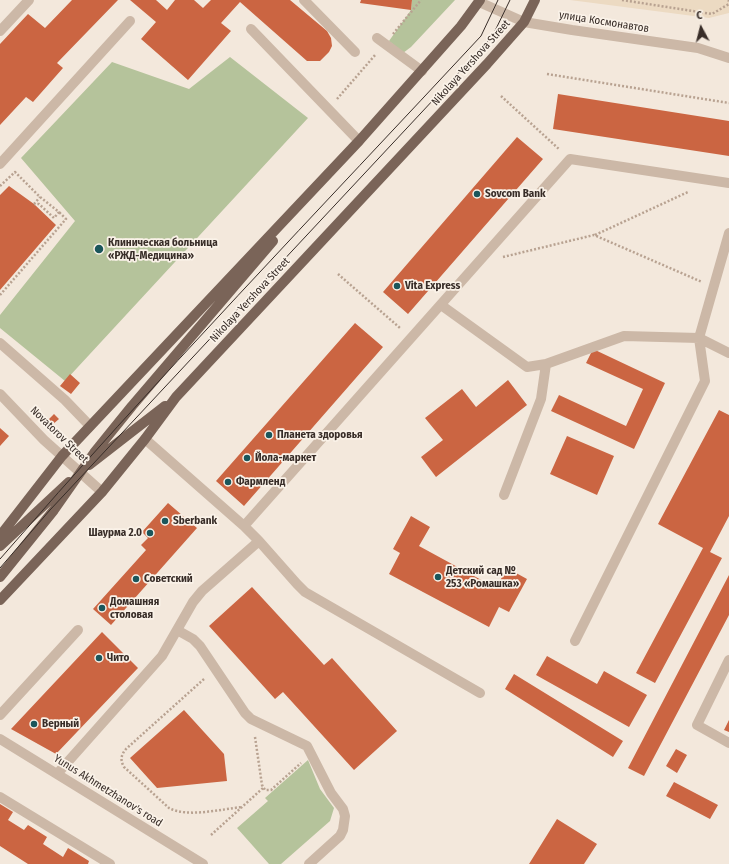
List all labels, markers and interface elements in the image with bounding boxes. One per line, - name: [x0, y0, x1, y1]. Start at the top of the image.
- street label: улица Космонавтов: [558, 8, 650, 36]
- north arrow: [681, 8, 721, 48]
- text: С: [696, 9, 703, 22]
- street label: Nikolaya Yershova Street: [429, 17, 513, 109]
- place label: Sovcom Bank: [485, 187, 546, 201]
- marker: Sovcom Bank: [472, 189, 482, 199]
- place label: Клиническая больница «РЖД-Медицина»: [108, 236, 218, 262]
- marker: Клиническая больница «РЖД-Медицина»: [93, 243, 105, 255]
- street label: Nikolaya Yershova Street: [207, 255, 293, 345]
- place label: Vita Express: [405, 279, 460, 293]
- marker: Vita Express: [392, 281, 402, 291]
- street label: Novatorov Street: [27, 404, 91, 466]
- place label: Планета здоровья: [277, 428, 362, 442]
- marker: Планета здоровья: [264, 430, 274, 440]
- place label: Йола-маркет: [255, 451, 316, 465]
- marker: Йола-маркет: [242, 453, 252, 463]
- place label: Фармленд: [236, 475, 285, 489]
- marker: Фармленд: [223, 477, 233, 487]
- place label: Sberbank: [173, 514, 217, 528]
- marker: Sberbank: [160, 516, 170, 526]
- place label: Шаурма 2.0: [88, 526, 142, 540]
- marker: Шаурма 2.0: [145, 528, 155, 538]
- place label: Детский сад № 253 «Ромашка»: [446, 564, 519, 590]
- place label: Советский: [144, 572, 193, 586]
- marker: Детский сад № 253 «Ромашка»: [433, 572, 443, 582]
- marker: Советский: [131, 574, 141, 584]
- place label: Домашняя столовая: [110, 595, 159, 621]
- marker: Домашняя столовая: [97, 603, 107, 613]
- place label: Чито: [107, 651, 129, 665]
- marker: Чито: [94, 653, 104, 663]
- place label: Верный: [42, 717, 79, 731]
- marker: Верный: [29, 719, 39, 729]
- street label: Yunus Akhmetzhanov's road: [51, 752, 165, 830]

